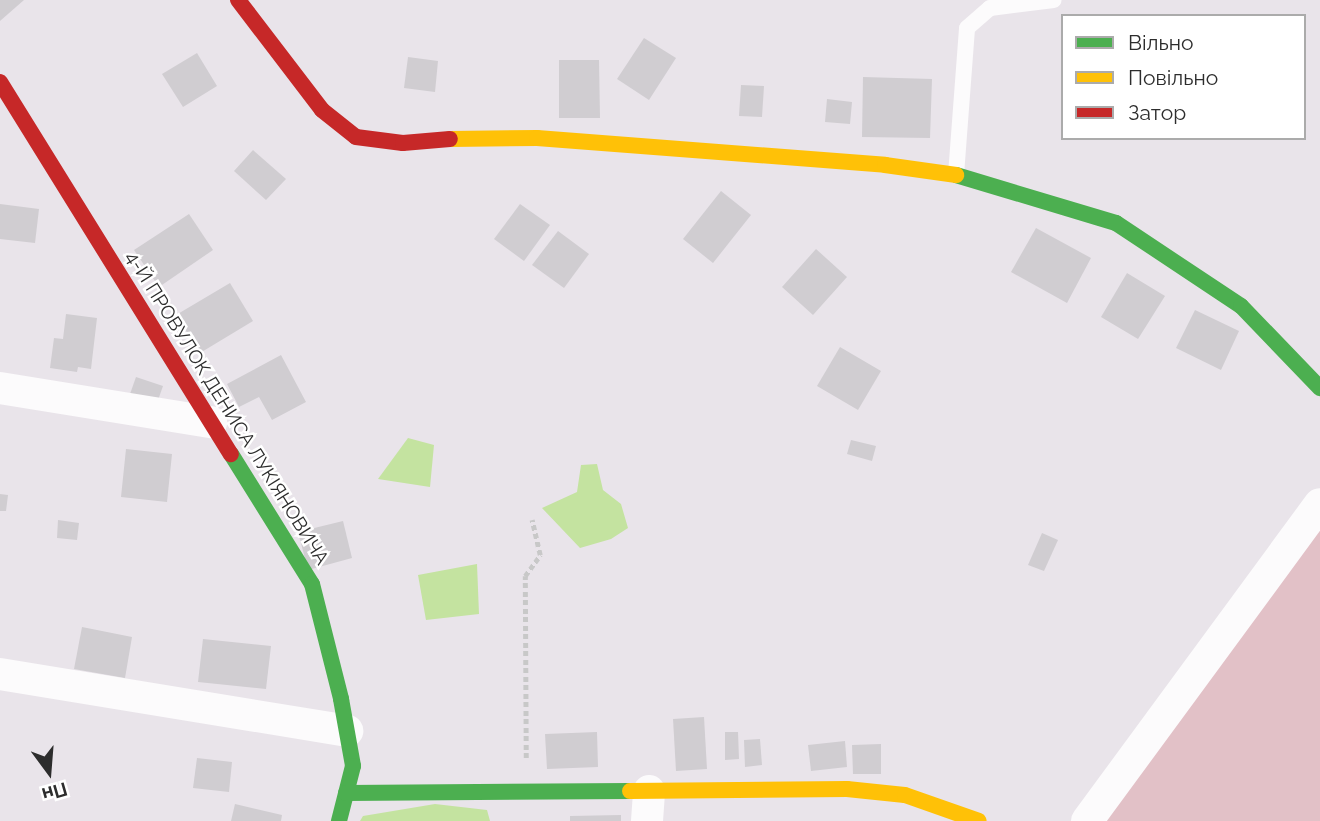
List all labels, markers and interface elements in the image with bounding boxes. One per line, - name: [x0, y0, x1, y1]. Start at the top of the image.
- legend: [1061, 14, 1306, 140]
- text: Вільно: [1128, 30, 1194, 55]
- text: Повільно: [1128, 65, 1218, 90]
- text: Затор: [1128, 100, 1186, 125]
- street label: 4-Й ПРОВУЛОК ДЕНИСА ЛУКІЯНОВИЧА: [120, 247, 334, 569]
- north arrow: [14, 737, 84, 807]
- text: Пн: [40, 778, 70, 806]

